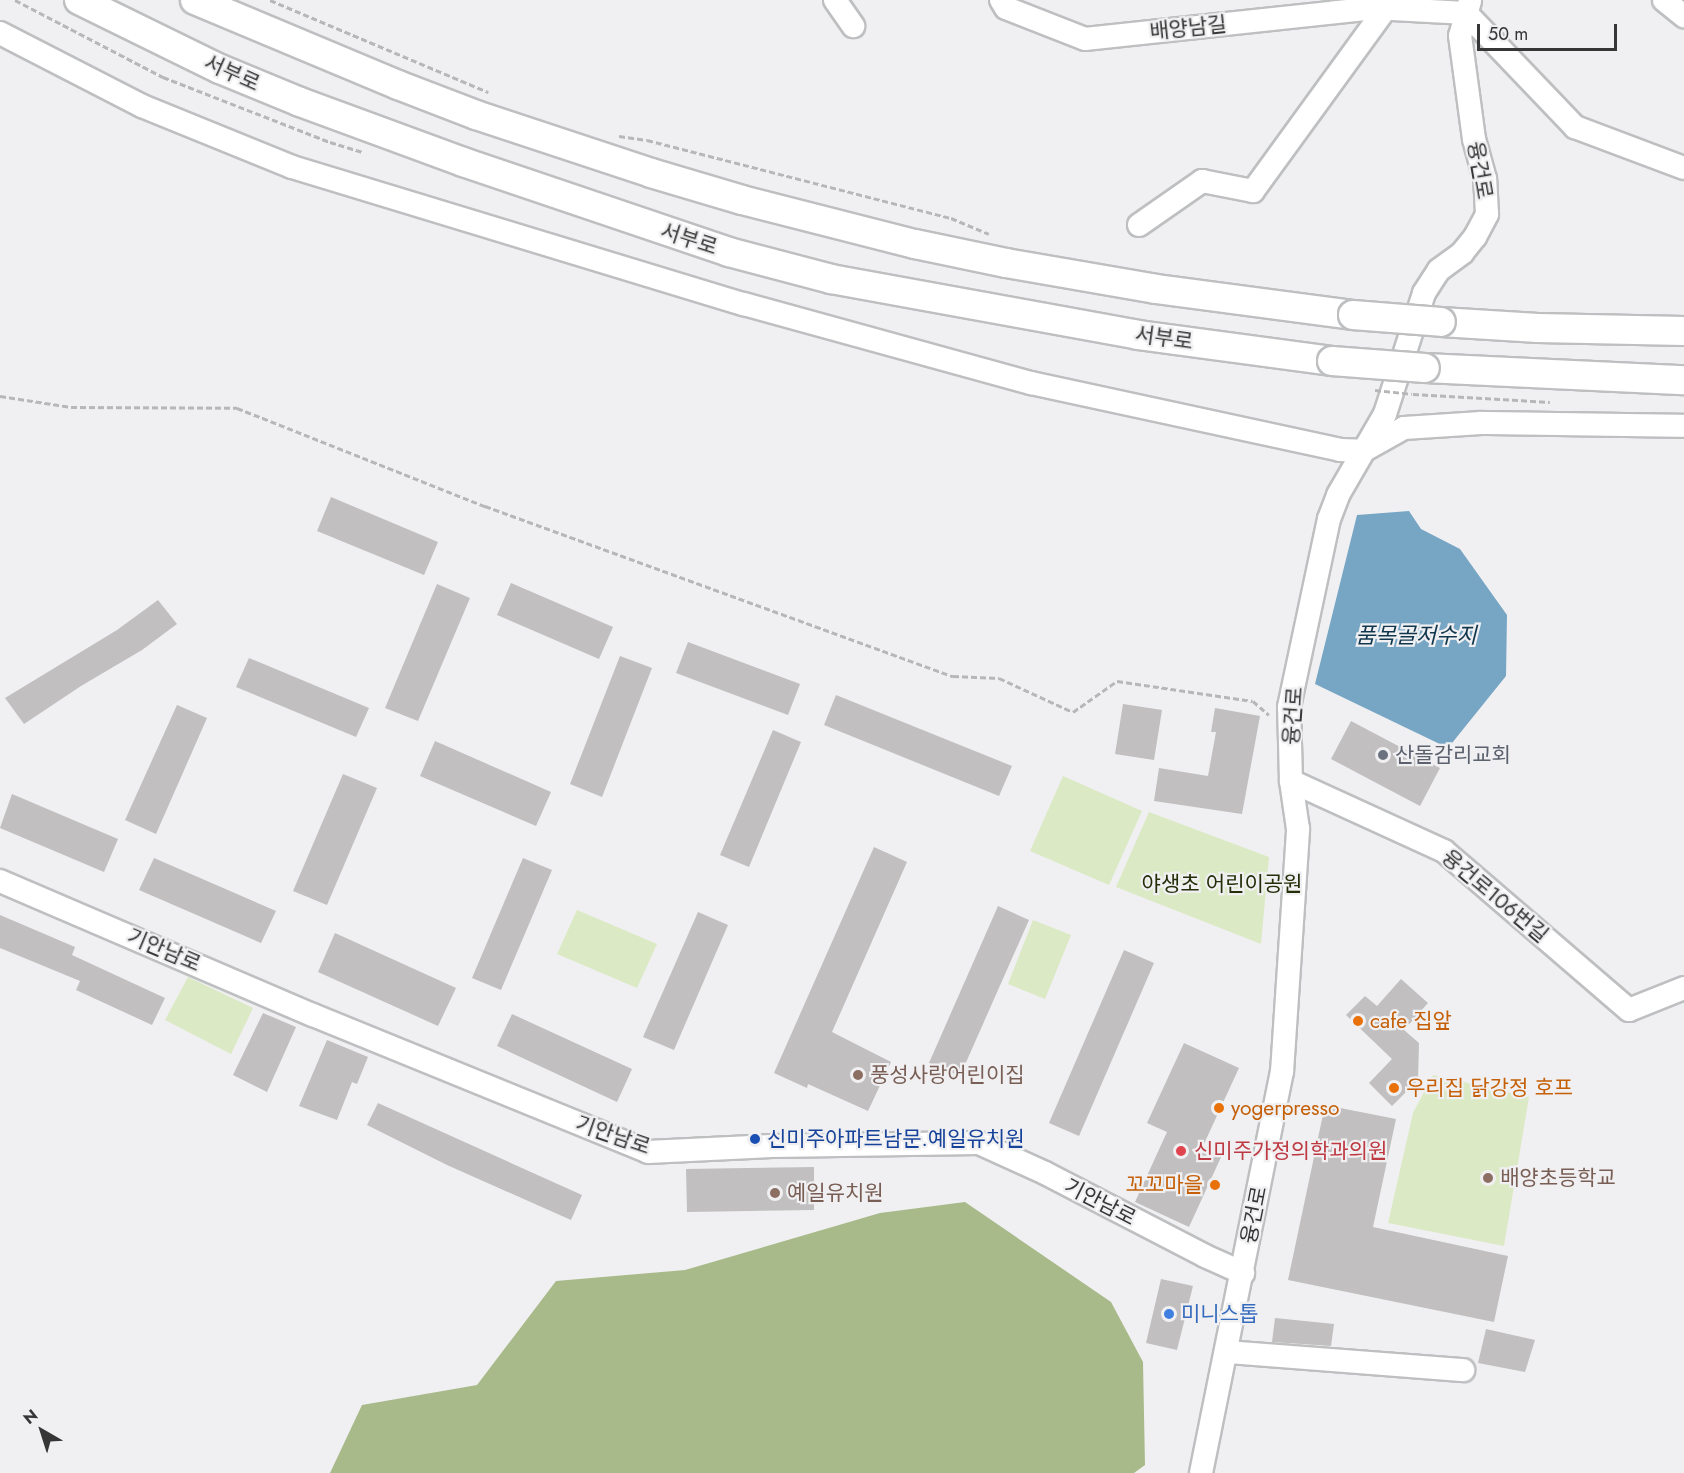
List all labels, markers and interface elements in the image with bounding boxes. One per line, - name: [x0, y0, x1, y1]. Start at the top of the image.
- street label: 배양남길: [1148, 11, 1228, 45]
- scale bar: [1480, 12, 1620, 50]
- text: 50 m: [1488, 21, 1528, 47]
- street label: 서부로: [200, 50, 264, 96]
- street label: 융건로: [1463, 139, 1497, 201]
- street label: 서부로: [658, 218, 720, 260]
- street label: 서부로: [1134, 321, 1194, 355]
- water label: 품목골저수지: [1355, 623, 1477, 649]
- street label: 융건로: [1278, 686, 1308, 746]
- place label: 산돌감리교회: [1395, 742, 1511, 768]
- marker: 산돌감리교회: [1376, 748, 1390, 762]
- street label: 융건로106번길: [1437, 844, 1553, 948]
- park label: 야생초 어린이공원: [1142, 871, 1302, 897]
- street label: 기안남로: [124, 923, 204, 977]
- place label: cafe 집앞: [1370, 1008, 1452, 1034]
- marker: cafe 집앞: [1351, 1014, 1365, 1028]
- place label: 풍성사랑어린이집: [870, 1062, 1025, 1088]
- marker: 풍성사랑어린이집: [851, 1068, 865, 1082]
- place label: 우리집 닭강정 호프: [1406, 1075, 1573, 1101]
- marker: 우리집 닭강정 호프: [1387, 1081, 1401, 1095]
- place label: yogerpresso: [1231, 1095, 1339, 1121]
- marker: yogerpresso: [1212, 1101, 1226, 1115]
- street label: 기안남로: [572, 1111, 654, 1159]
- place label: 신미주아파트남문.예일유치원: [767, 1126, 1024, 1152]
- marker: 신미주아파트남문.예일유치원: [748, 1132, 762, 1146]
- place label: 신미주가정의학과의원: [1194, 1138, 1387, 1164]
- marker: 신미주가정의학과의원: [1172, 1142, 1190, 1160]
- place label: 배양초등학교: [1500, 1165, 1616, 1191]
- marker: 배양초등학교: [1481, 1171, 1495, 1185]
- place label: 꼬꼬마을: [1126, 1172, 1203, 1198]
- street label: 기안남로: [1060, 1173, 1140, 1231]
- marker: 꼬꼬마을: [1208, 1178, 1222, 1192]
- place label: 예일유치원: [787, 1180, 884, 1206]
- street label: 융건로: [1236, 1184, 1272, 1246]
- marker: 예일유치원: [768, 1186, 782, 1200]
- place label: 미니스톱: [1181, 1301, 1258, 1327]
- marker: 미니스톱: [1162, 1307, 1176, 1321]
- north arrow: [12, 1401, 72, 1461]
- text: N: [18, 1404, 43, 1430]

